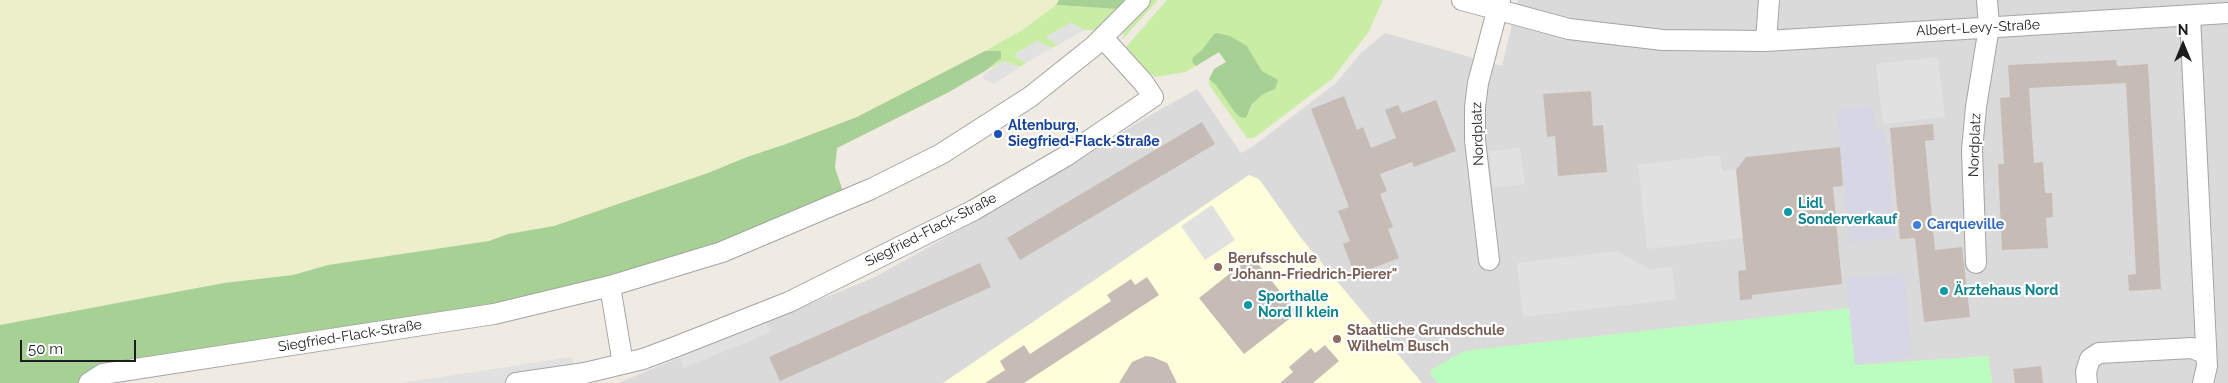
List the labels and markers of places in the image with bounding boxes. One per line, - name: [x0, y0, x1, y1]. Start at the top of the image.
- place label: Altenburg, Siegfried-Flack-Straße: [1008, 118, 1160, 150]
- marker: Altenburg, Siegfried-Flack-Straße: [992, 128, 1004, 140]
- place label: Lidl Sonderverkauf: [1798, 196, 1897, 228]
- marker: Lidl Sonderverkauf: [1782, 206, 1794, 218]
- place label: Carqueville: [1927, 217, 2004, 233]
- marker: Carqueville: [1911, 219, 1923, 231]
- place label: Berufsschule "Johann-Friedrich-Pierer": [1228, 251, 1397, 284]
- marker: Berufsschule "Johann-Friedrich-Pierer": [1212, 261, 1224, 273]
- place label: Ärztehaus Nord: [1954, 283, 2058, 299]
- marker: Ärztehaus Nord: [1938, 285, 1950, 297]
- place label: Sporthalle Nord II klein: [1258, 289, 1339, 322]
- marker: Sporthalle Nord II klein: [1242, 299, 1254, 311]
- place label: Staatliche Grundschule Wilhelm Busch: [1347, 323, 1505, 356]
- marker: Staatliche Grundschule Wilhelm Busch: [1331, 333, 1343, 345]

